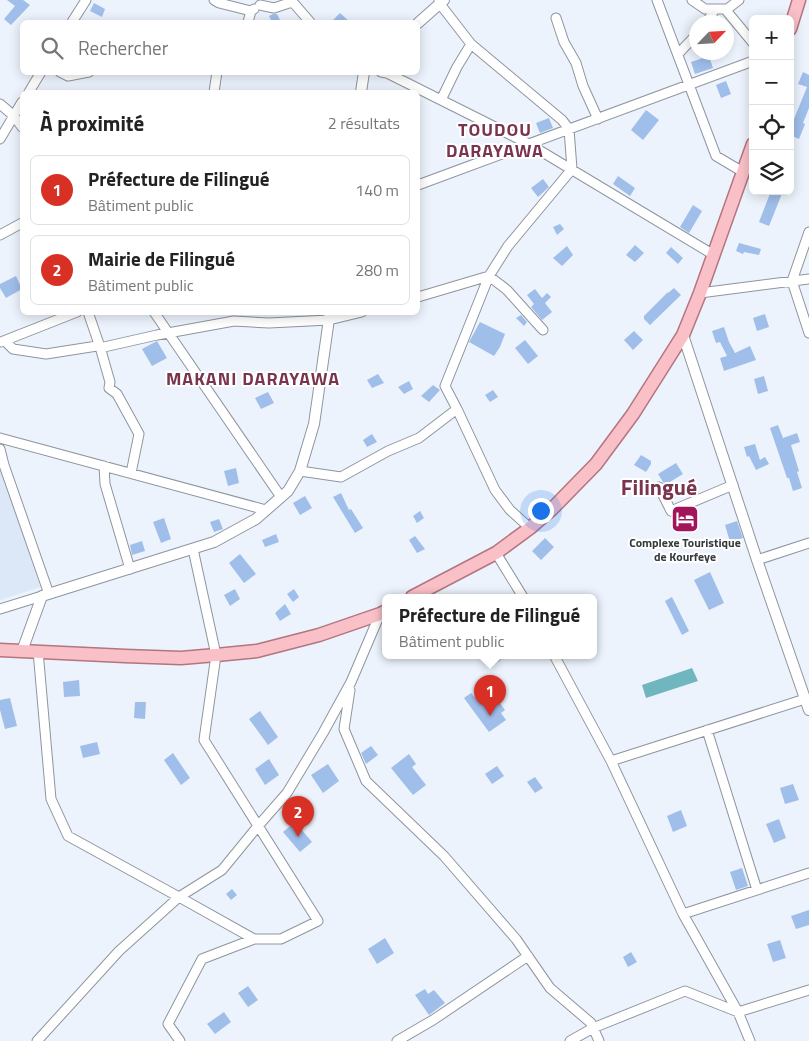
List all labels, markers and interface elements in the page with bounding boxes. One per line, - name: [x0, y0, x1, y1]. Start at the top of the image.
- north arrow: [689, 15, 734, 60]
- map controls: [749, 15, 794, 195]
- button: +: [749, 15, 794, 60]
- search box: [20, 20, 420, 75]
- text: Rechercher: [78, 33, 168, 62]
- icon: search: [38, 34, 66, 62]
- button: −: [749, 60, 794, 105]
- button: locate: [749, 105, 794, 150]
- text: À proximité: [40, 107, 144, 139]
- text: 2 résultats: [328, 111, 400, 135]
- district label: TOUDOU DARAYAWA: [446, 116, 544, 164]
- button: layers: [749, 150, 794, 195]
- text: Préfecture de Filingué: [88, 164, 269, 193]
- text: 1: [53, 178, 61, 202]
- text: 140 m: [355, 178, 399, 202]
- text: Bâtiment public: [88, 193, 194, 217]
- text: Mairie de Filingué: [88, 244, 235, 273]
- text: 2: [53, 258, 61, 282]
- text: 280 m: [355, 258, 399, 282]
- text: Bâtiment public: [88, 273, 194, 297]
- district label: MAKANI DARAYAWA: [166, 365, 340, 392]
- district label: Filingué: [621, 470, 697, 504]
- your location: [528, 498, 554, 524]
- hotel icon: Complexe Touristique de Kourfeye: [670, 504, 700, 534]
- place label: Complexe Touristique de Kourfeye: [629, 533, 741, 566]
- popup: [382, 594, 597, 659]
- text: Préfecture de Filingué: [399, 600, 580, 629]
- text: Bâtiment public: [399, 629, 504, 653]
- pin: 1: [474, 675, 506, 716]
- pin: 2: [282, 796, 314, 837]

